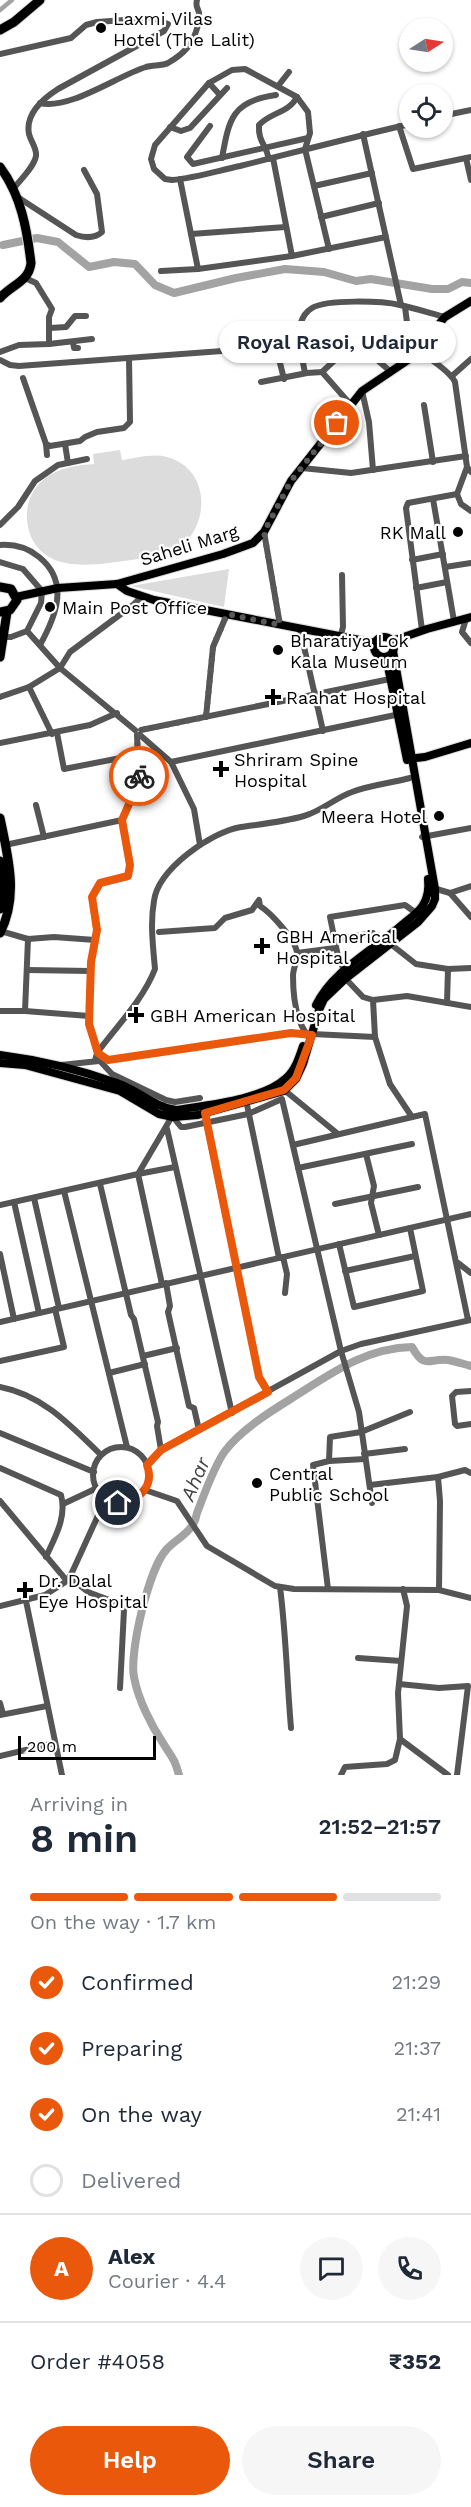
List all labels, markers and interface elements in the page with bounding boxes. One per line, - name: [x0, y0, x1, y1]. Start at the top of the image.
- place label: Laxmi Vilas Hotel (The Lalit): [113, 8, 255, 50]
- north arrow: [399, 18, 453, 72]
- map controls: [399, 18, 453, 138]
- marker: Laxmi Vilas Hotel (The Lalit): [94, 21, 108, 35]
- button: locate: [399, 84, 453, 138]
- callout: Royal Rasoi, Udaipur: [218, 321, 455, 363]
- text: Royal Rasoi, Udaipur: [237, 330, 438, 354]
- pin: [311, 397, 362, 448]
- icon: bag: [320, 406, 353, 439]
- street label: Saheli Marg: [137, 520, 241, 570]
- place label: RK Mall: [380, 522, 446, 543]
- marker: RK Mall: [451, 525, 465, 539]
- place label: Main Post Office: [62, 597, 207, 618]
- marker: Main Post Office: [43, 600, 57, 614]
- place label: Bharatiya Lok Kala Museum: [290, 630, 409, 672]
- marker: Bharatiya Lok Kala Museum: [271, 643, 285, 657]
- place label: Raahat Hospital: [286, 687, 426, 708]
- marker: Raahat Hospital: [264, 688, 282, 706]
- courier: [109, 746, 169, 806]
- place label: Shriram Spine Hospital: [234, 749, 358, 791]
- icon: bike: [123, 760, 156, 793]
- marker: Shriram Spine Hospital: [212, 760, 230, 778]
- place label: Meera Hotel: [321, 806, 427, 827]
- marker: Meera Hotel: [432, 809, 446, 823]
- place label: GBH Americal Hospital: [276, 926, 397, 968]
- marker: GBH Americal Hospital: [253, 937, 271, 955]
- place label: GBH American Hospital: [150, 1005, 356, 1026]
- marker: GBH American Hospital: [127, 1006, 145, 1024]
- water label: Ahar: [175, 1453, 215, 1505]
- place label: Central Public School: [269, 1463, 389, 1505]
- marker: Central Public School: [250, 1476, 264, 1490]
- pin: [92, 1477, 143, 1528]
- icon: home: [101, 1486, 134, 1519]
- place label: Dr. Dalal Eye Hospital: [38, 1570, 148, 1612]
- marker: Dr. Dalal Eye Hospital: [16, 1581, 34, 1599]
- scale bar: [18, 1733, 156, 1760]
- text: 200 m: [27, 1737, 77, 1756]
- text: Arriving in: [30, 1792, 128, 1816]
- text: 21:52–21:57: [319, 1814, 441, 1839]
- text: 8 min: [30, 1816, 138, 1861]
- text: On the way · 1.7 km: [30, 1910, 216, 1934]
- icon: check: [30, 1966, 63, 1999]
- text: Confirmed: [81, 1970, 194, 1995]
- text: 21:29: [392, 1970, 441, 1994]
- icon: check: [30, 2032, 63, 2065]
- text: Preparing: [81, 2036, 182, 2061]
- text: 21:37: [394, 2036, 441, 2060]
- icon: check: [30, 2098, 63, 2131]
- text: On the way: [81, 2102, 202, 2127]
- text: 21:41: [396, 2102, 441, 2126]
- text: Delivered: [81, 2168, 181, 2193]
- button: chat: [300, 2237, 363, 2300]
- button: phone: [378, 2237, 441, 2300]
- text: Alex: [108, 2244, 155, 2269]
- text: A: [54, 2256, 69, 2281]
- text: Courier · 4.4: [108, 2269, 226, 2293]
- text: Order #4058: [30, 2349, 165, 2374]
- text: ₹352: [389, 2349, 441, 2374]
- button: Help: [30, 2426, 230, 2495]
- button: Share: [242, 2426, 441, 2495]

